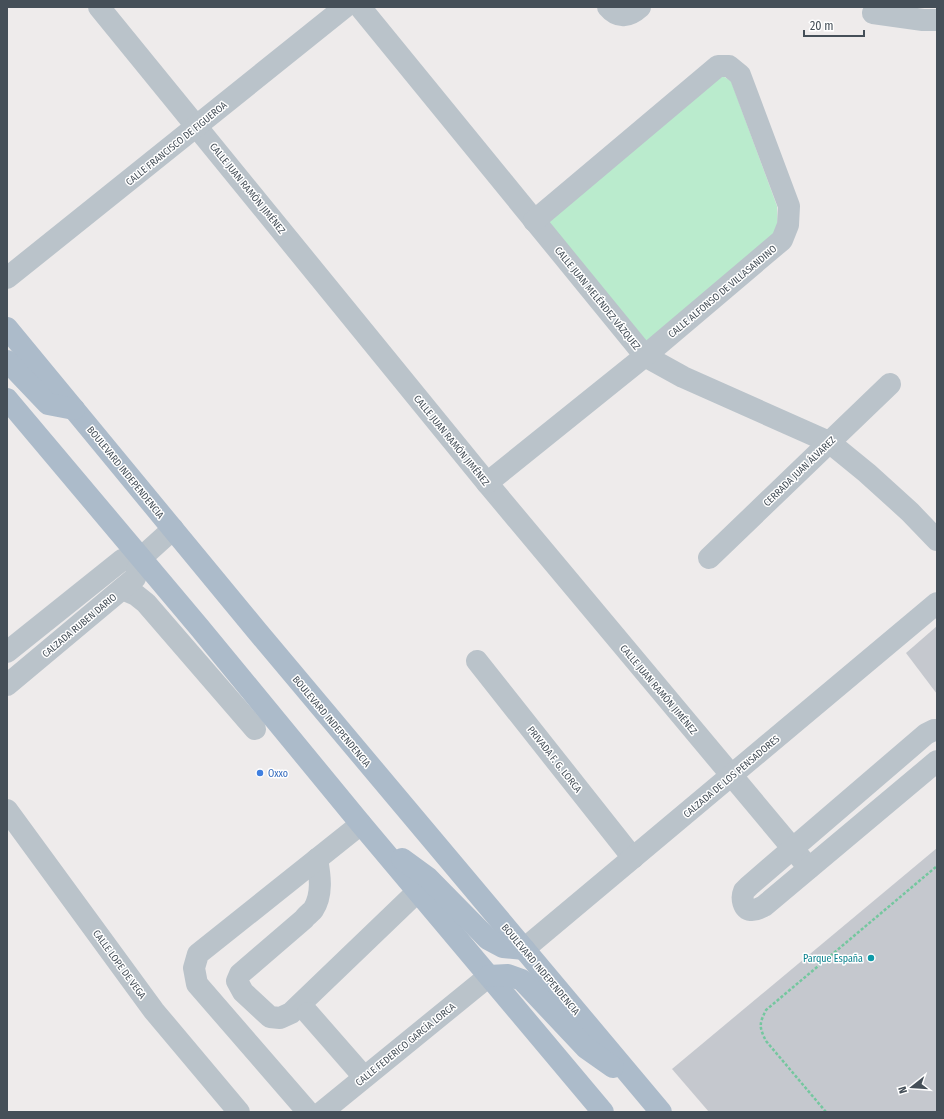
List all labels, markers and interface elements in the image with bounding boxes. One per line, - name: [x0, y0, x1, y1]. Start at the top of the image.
- scale bar: [804, 12, 864, 38]
- text: 20 m: [810, 19, 834, 33]
- street label: CALLE FRANCISCO DE FIGUEROA: [124, 99, 230, 188]
- street label: CALLE JUAN RAMÓN JIMÉNEZ: [207, 140, 289, 237]
- street label: CALLE JUAN MELÉNDEZ VÁZQUEZ: [552, 243, 644, 353]
- street label: CALLE ALFONSO DE VILLASANDINO: [666, 243, 779, 341]
- street label: CALLE JUAN RAMÓN JIMÉNEZ: [411, 392, 493, 489]
- street label: BOULEVARD INDEPENDENCIA: [84, 424, 167, 522]
- street label: CERRADA JUAN ÁLVAREZ: [760, 433, 838, 509]
- street label: CALZADA RUBEN DARIO: [40, 591, 119, 660]
- street label: CALLE JUAN RAMÓN JIMÉNEZ: [617, 641, 701, 737]
- street label: BOULEVARD INDEPENDENCIA: [290, 674, 373, 770]
- street label: PRIVADA F. G. LORCA: [525, 724, 584, 796]
- street label: CALZADA DE LOS PENSADORES: [681, 733, 782, 820]
- marker: Oxxo: [255, 768, 265, 778]
- place label: Oxxo: [268, 768, 288, 780]
- street label: BOULEVARD INDEPENDENCIA: [499, 922, 582, 1018]
- street label: CALLE LOPE DE VEGA: [90, 928, 149, 1002]
- place label: Parque España: [803, 953, 863, 965]
- marker: Parque España: [866, 953, 876, 963]
- street label: CALLE FEDERICO GARCÍA LORCA: [352, 999, 459, 1089]
- north arrow: [892, 1067, 932, 1107]
- text: N: [896, 1085, 910, 1095]

